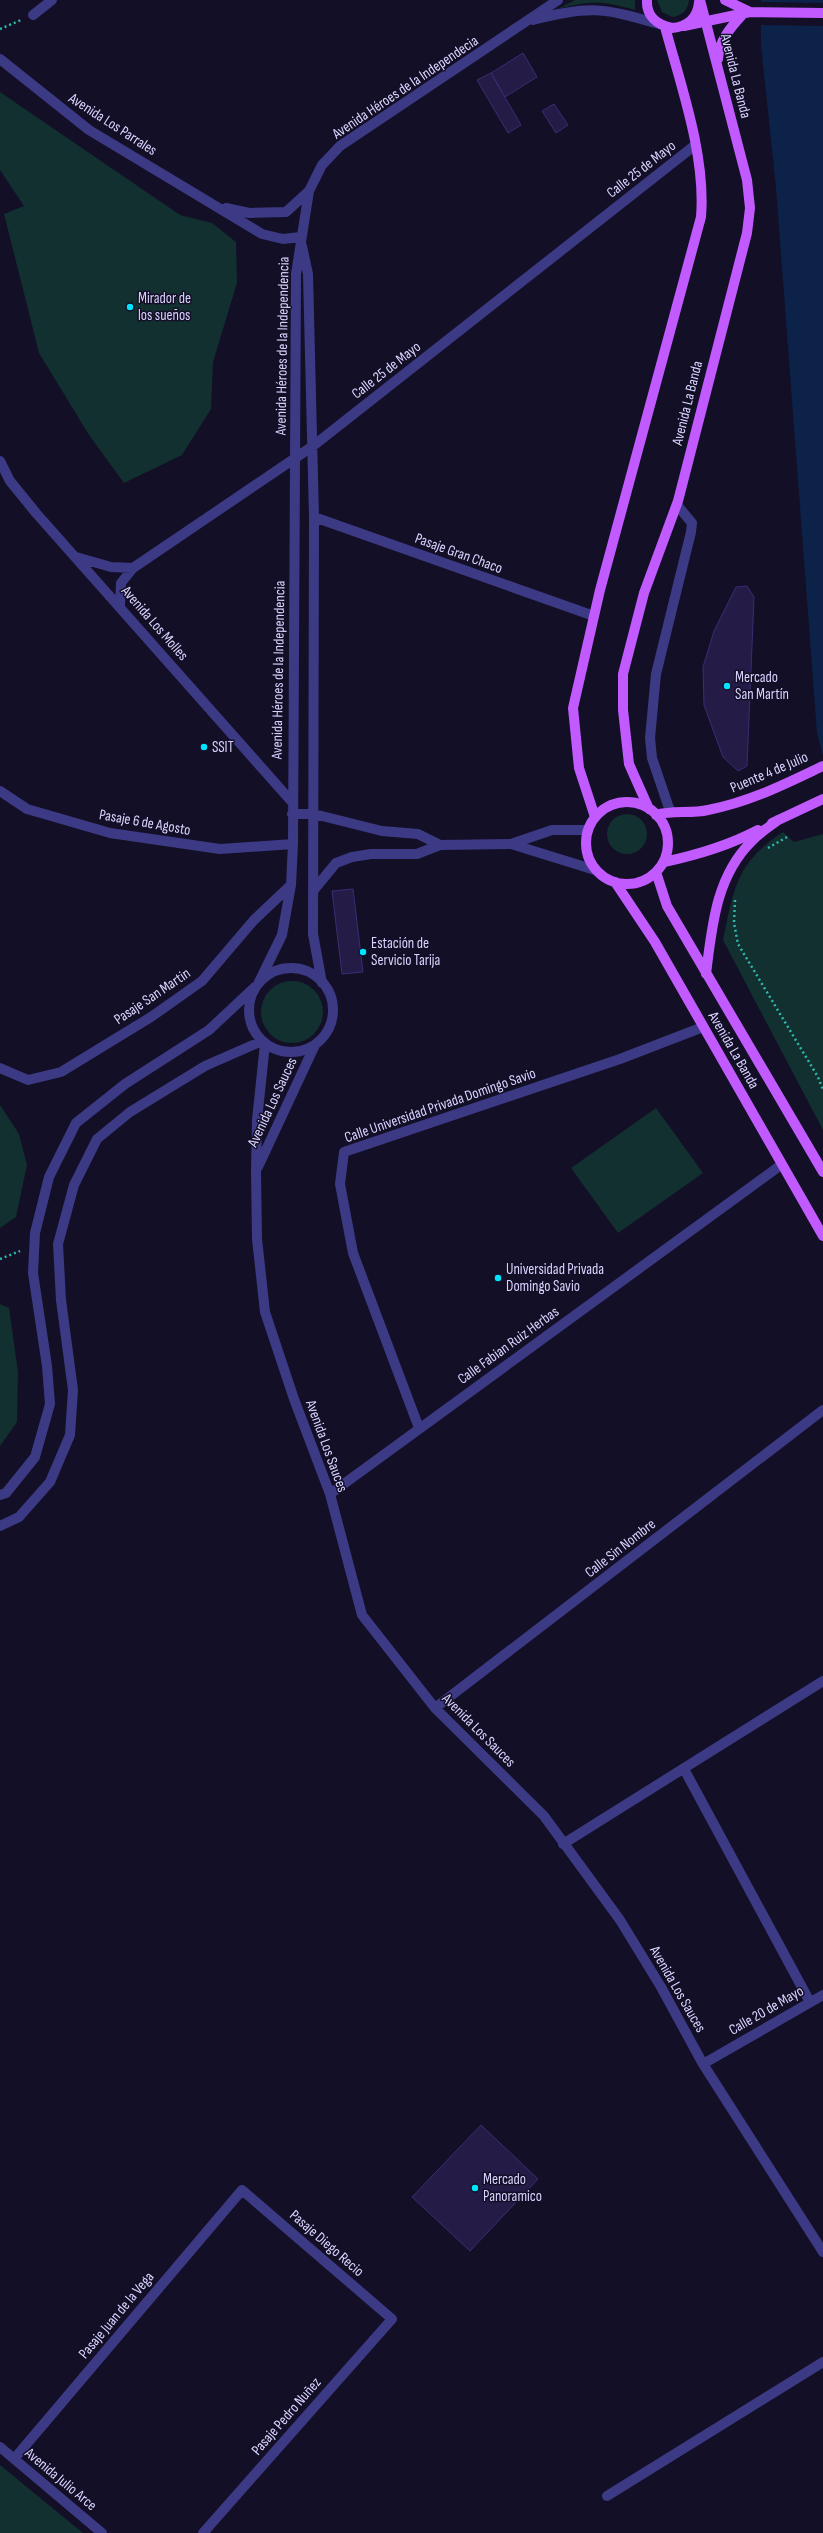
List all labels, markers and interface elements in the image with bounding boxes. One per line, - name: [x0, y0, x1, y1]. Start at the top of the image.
- street label: Avenida Héroes de la Independecia: [328, 31, 482, 144]
- street label: Avenida La Banda: [716, 31, 755, 120]
- street label: Avenida Los Parrales: [64, 88, 160, 160]
- street label: Calle 25 de Mayo: [603, 137, 680, 202]
- street label: Avenida Héroes de la Independencia: [271, 256, 294, 436]
- place label: Mirador de los sueños: [138, 289, 191, 325]
- marker: Mirador de los sueños: [125, 302, 135, 312]
- street label: Calle 25 de Mayo: [348, 338, 425, 403]
- street label: Avenida La Banda: [668, 359, 707, 448]
- street label: Pasaje Gran Chaco: [412, 529, 505, 578]
- street label: Avenida Héroes de la Independencia: [267, 580, 290, 760]
- street label: Avenida Los Molles: [116, 581, 192, 665]
- place label: Mercado San Martín: [735, 668, 789, 704]
- marker: Mercado San Martín: [722, 681, 732, 691]
- place label: SSIT: [212, 738, 234, 757]
- marker: SSIT: [199, 742, 209, 752]
- street label: Puente 4 de Julio: [727, 748, 811, 797]
- street label: Pasaje 6 de Agosto: [98, 805, 192, 840]
- place label: Estación de Servicio Tarija: [371, 934, 441, 970]
- marker: Estación de Servicio Tarija: [358, 947, 368, 957]
- street label: Pasaje San Martin: [110, 964, 194, 1029]
- street label: Avenida La Banda: [703, 1007, 763, 1093]
- street label: Avenida Los Sauces: [243, 1054, 302, 1151]
- street label: Calle Universidad Privada Domingo Savio: [342, 1064, 538, 1147]
- place label: Universidad Privada Domingo Savio: [506, 1260, 604, 1296]
- marker: Universidad Privada Domingo Savio: [493, 1273, 503, 1283]
- street label: Calle Fabian Ruiz Herbas: [454, 1302, 563, 1389]
- street label: Avenida Los Sauces: [301, 1397, 352, 1495]
- street label: Calle Sin Nombre: [581, 1515, 660, 1582]
- street label: Avenida Los Sauces: [437, 1689, 520, 1771]
- street label: Avenida Los Sauces: [645, 1942, 710, 2036]
- street label: Calle 20 de Mayo: [725, 1981, 807, 2039]
- place label: Mercado Panoramico: [483, 2170, 542, 2206]
- marker: Mercado Panoramico: [470, 2183, 480, 2193]
- street label: Pasaje Diego Recio: [285, 2206, 368, 2281]
- street label: Pasaje Juan de la Vega: [75, 2268, 158, 2363]
- street label: Pasaje Pedro Nuñez: [247, 2373, 326, 2459]
- street label: Avenida Julio Arce: [20, 2443, 101, 2515]

